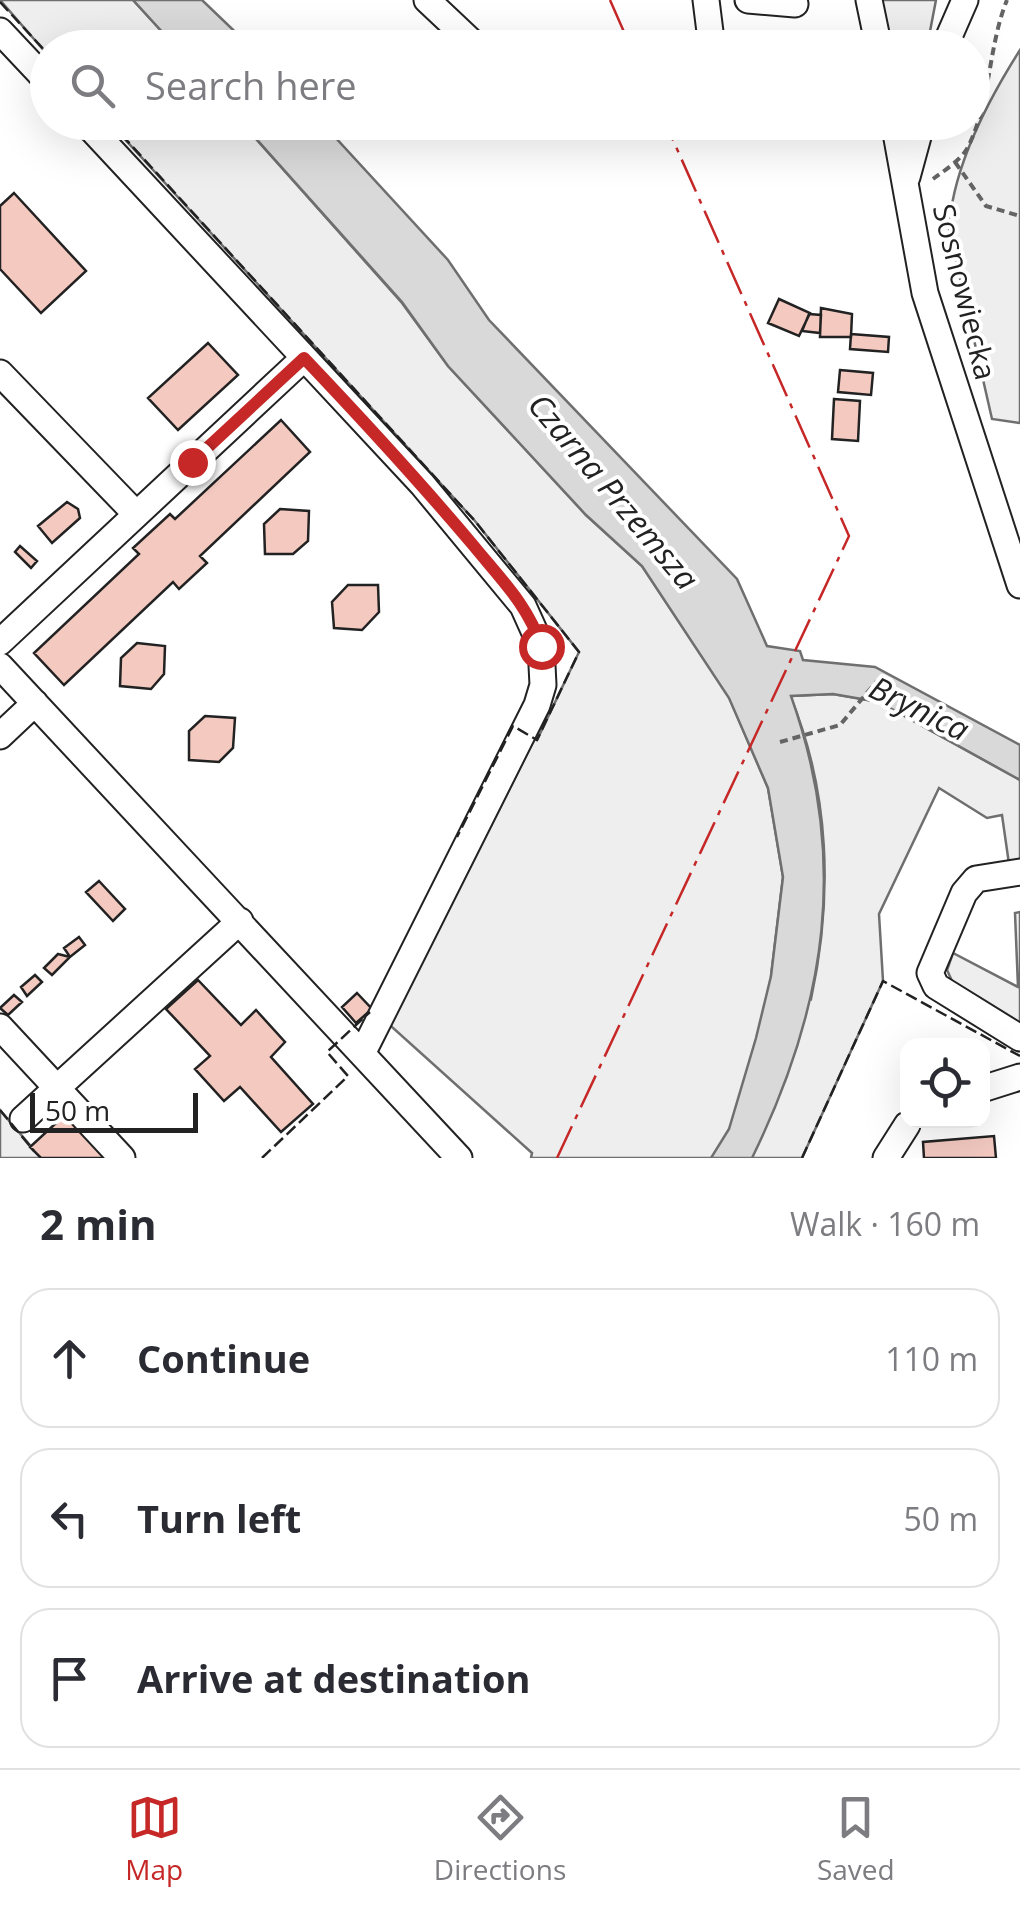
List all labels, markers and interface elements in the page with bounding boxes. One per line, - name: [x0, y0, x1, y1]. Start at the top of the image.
- search box: [30, 30, 990, 140]
- icon: search: [65, 58, 120, 113]
- text: Search here: [145, 59, 357, 111]
- street label: Sosnowiecka: [924, 199, 1007, 384]
- water label: Czarna Przemsza: [519, 384, 709, 598]
- route end: [170, 440, 216, 486]
- route start: [519, 624, 565, 670]
- water label: Brynica: [863, 665, 977, 750]
- map controls: [900, 1038, 990, 1128]
- button: locate: [900, 1038, 990, 1128]
- scale bar: [30, 1088, 198, 1132]
- text: 50 m: [45, 1091, 110, 1129]
- text: 2 min: [40, 1195, 157, 1252]
- text: Walk · 160 m: [790, 1202, 980, 1245]
- icon: ahead: [42, 1331, 97, 1386]
- text: Continue: [137, 1332, 310, 1384]
- text: 110 m: [885, 1337, 978, 1380]
- icon: left: [42, 1491, 97, 1546]
- text: Turn left: [137, 1492, 301, 1544]
- text: 50 m: [903, 1497, 978, 1540]
- icon: arrive: [42, 1651, 97, 1706]
- text: Arrive at destination: [137, 1652, 531, 1704]
- tab: Map: [125, 1790, 183, 1888]
- tab: Directions: [434, 1790, 566, 1888]
- tab: Saved: [817, 1790, 895, 1888]

